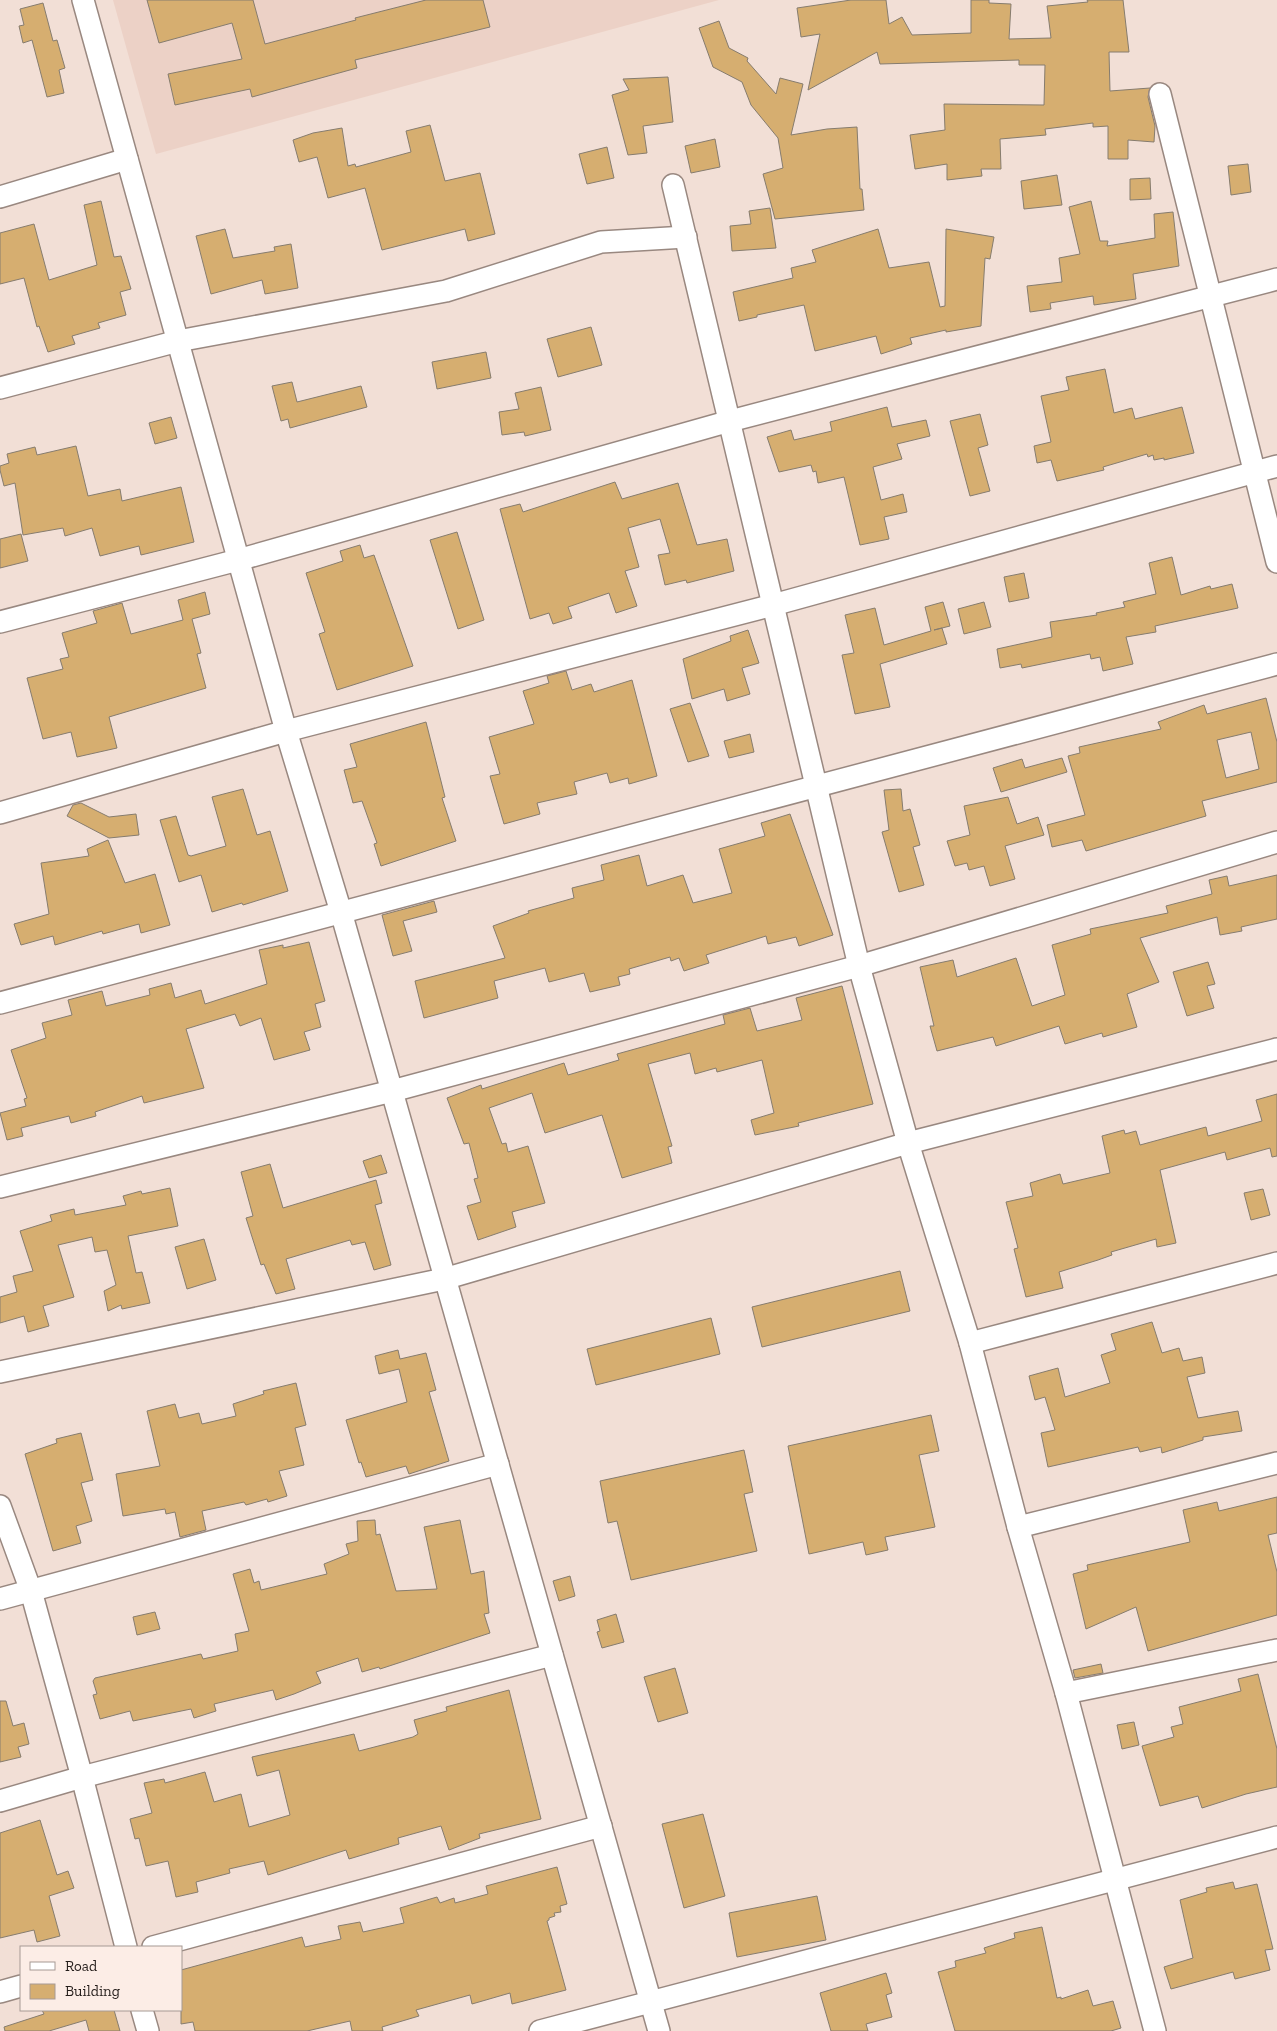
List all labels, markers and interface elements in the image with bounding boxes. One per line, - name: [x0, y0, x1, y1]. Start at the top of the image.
- legend: [20, 1946, 182, 2011]
- text: Road: [65, 1957, 98, 1975]
- text: Building: [65, 1982, 120, 2000]

